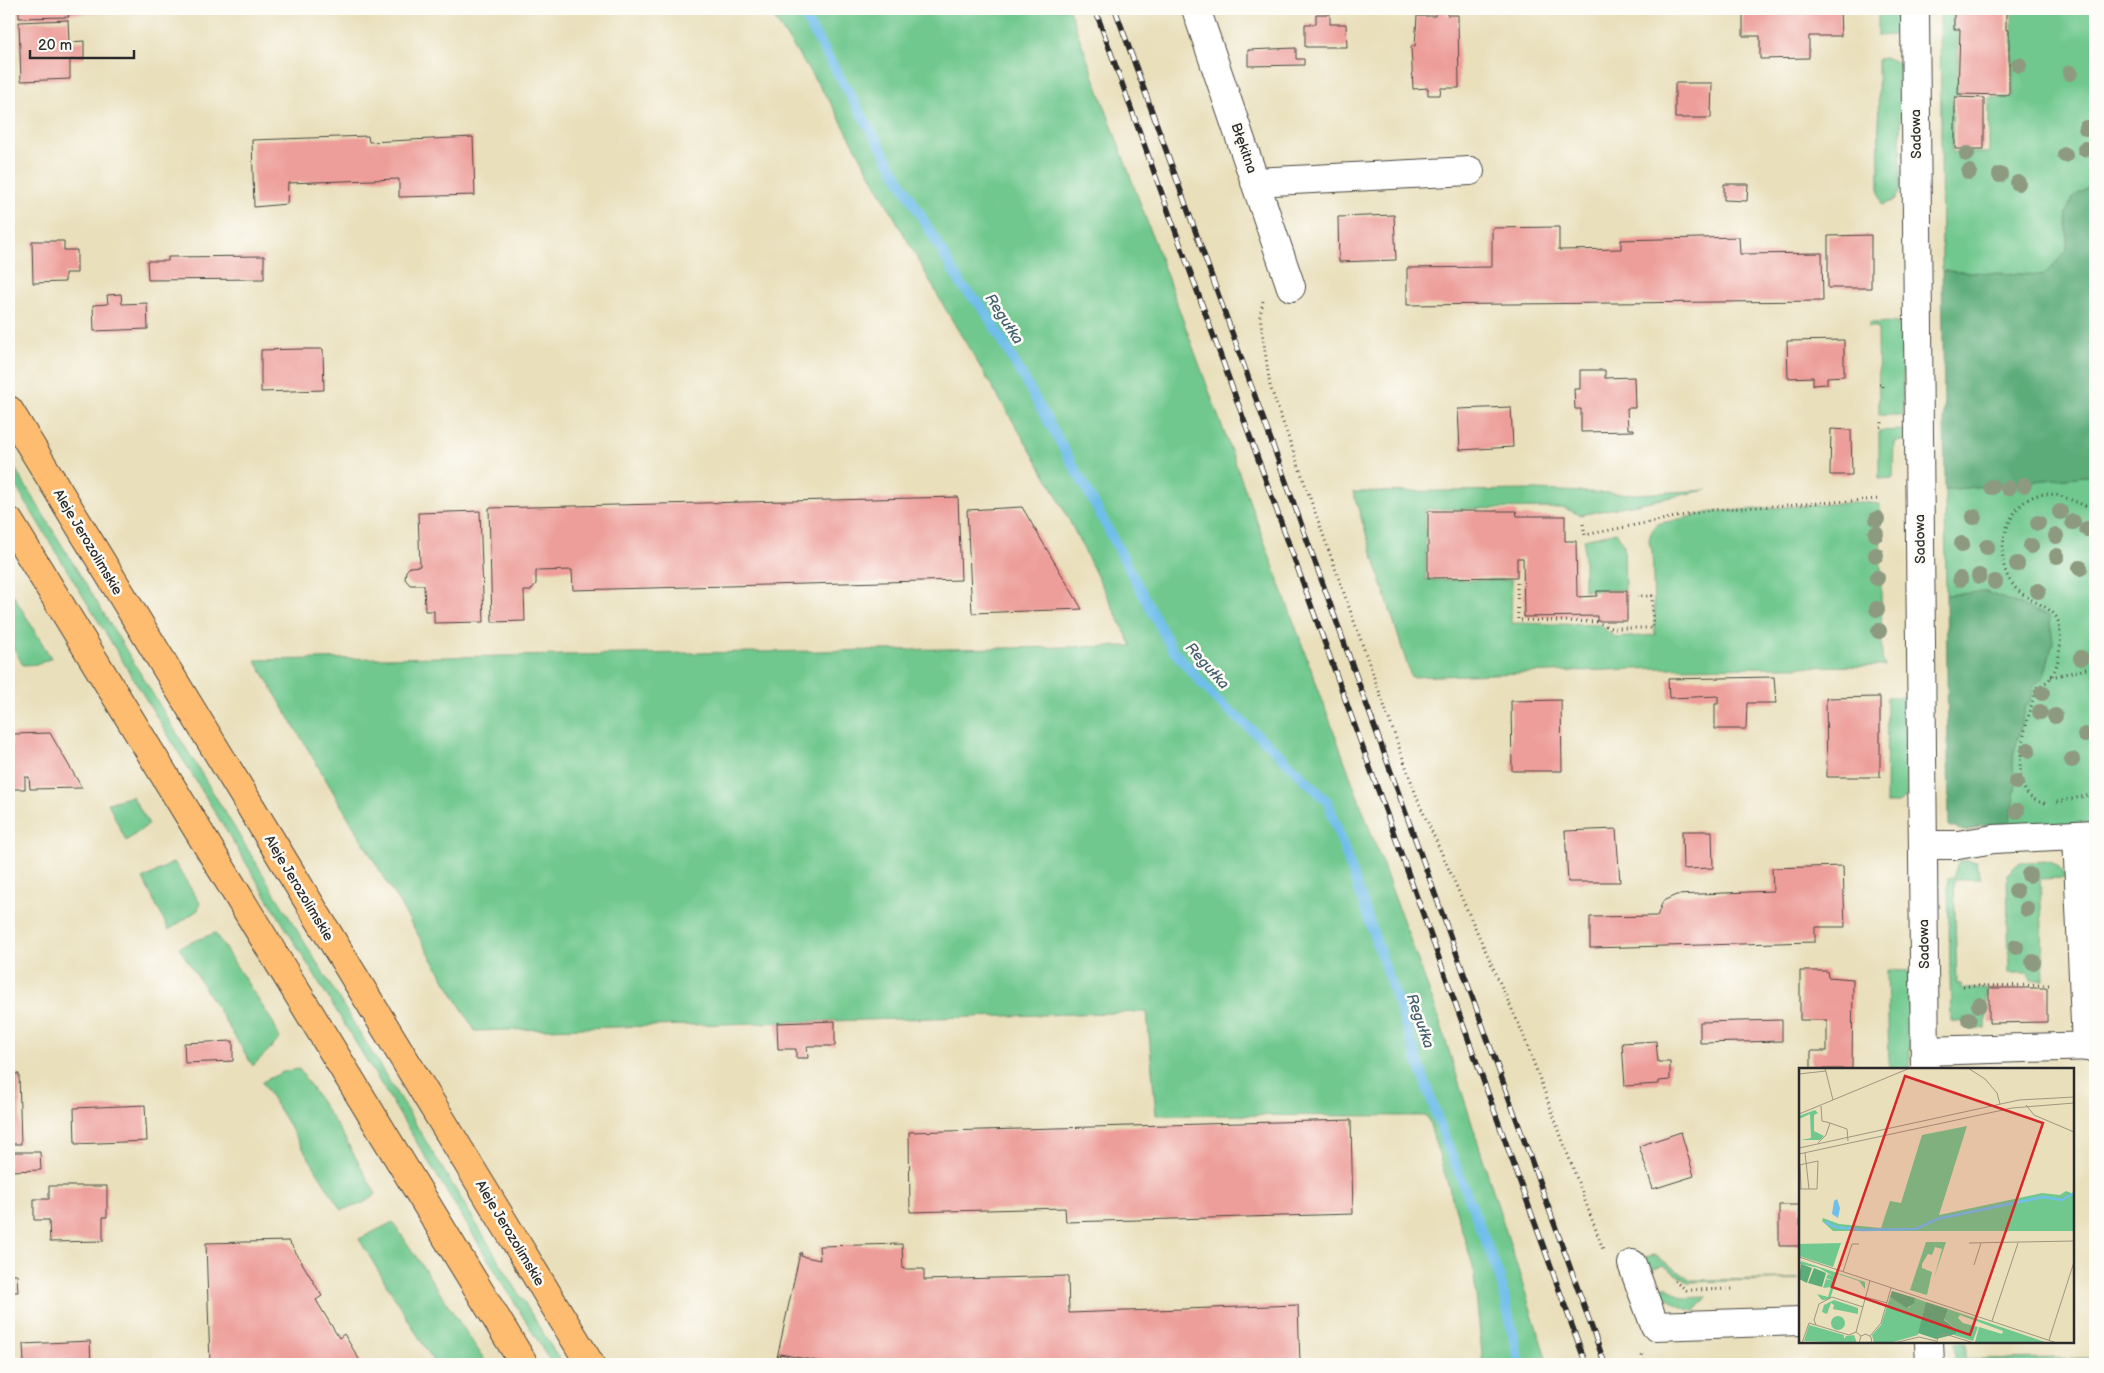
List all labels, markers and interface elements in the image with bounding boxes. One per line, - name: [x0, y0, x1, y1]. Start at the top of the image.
- scale bar: [30, 28, 134, 60]
- text: 20 m: [38, 36, 72, 55]
- street label: Sadowa: [1907, 109, 1925, 159]
- street label: Błękitna: [1227, 120, 1261, 176]
- water label: Regułka: [981, 290, 1027, 348]
- street label: Aleje Jerozolimskie: [50, 486, 126, 598]
- street label: Sadowa: [1911, 514, 1929, 564]
- water label: Regułka: [1181, 639, 1233, 693]
- street label: Aleje Jerozolimskie: [261, 832, 337, 944]
- street label: Sadowa: [1915, 919, 1933, 969]
- water label: Regułka: [1402, 991, 1438, 1051]
- inset map: [1799, 1068, 2074, 1343]
- street label: Aleje Jerozolimskie: [472, 1177, 548, 1289]

